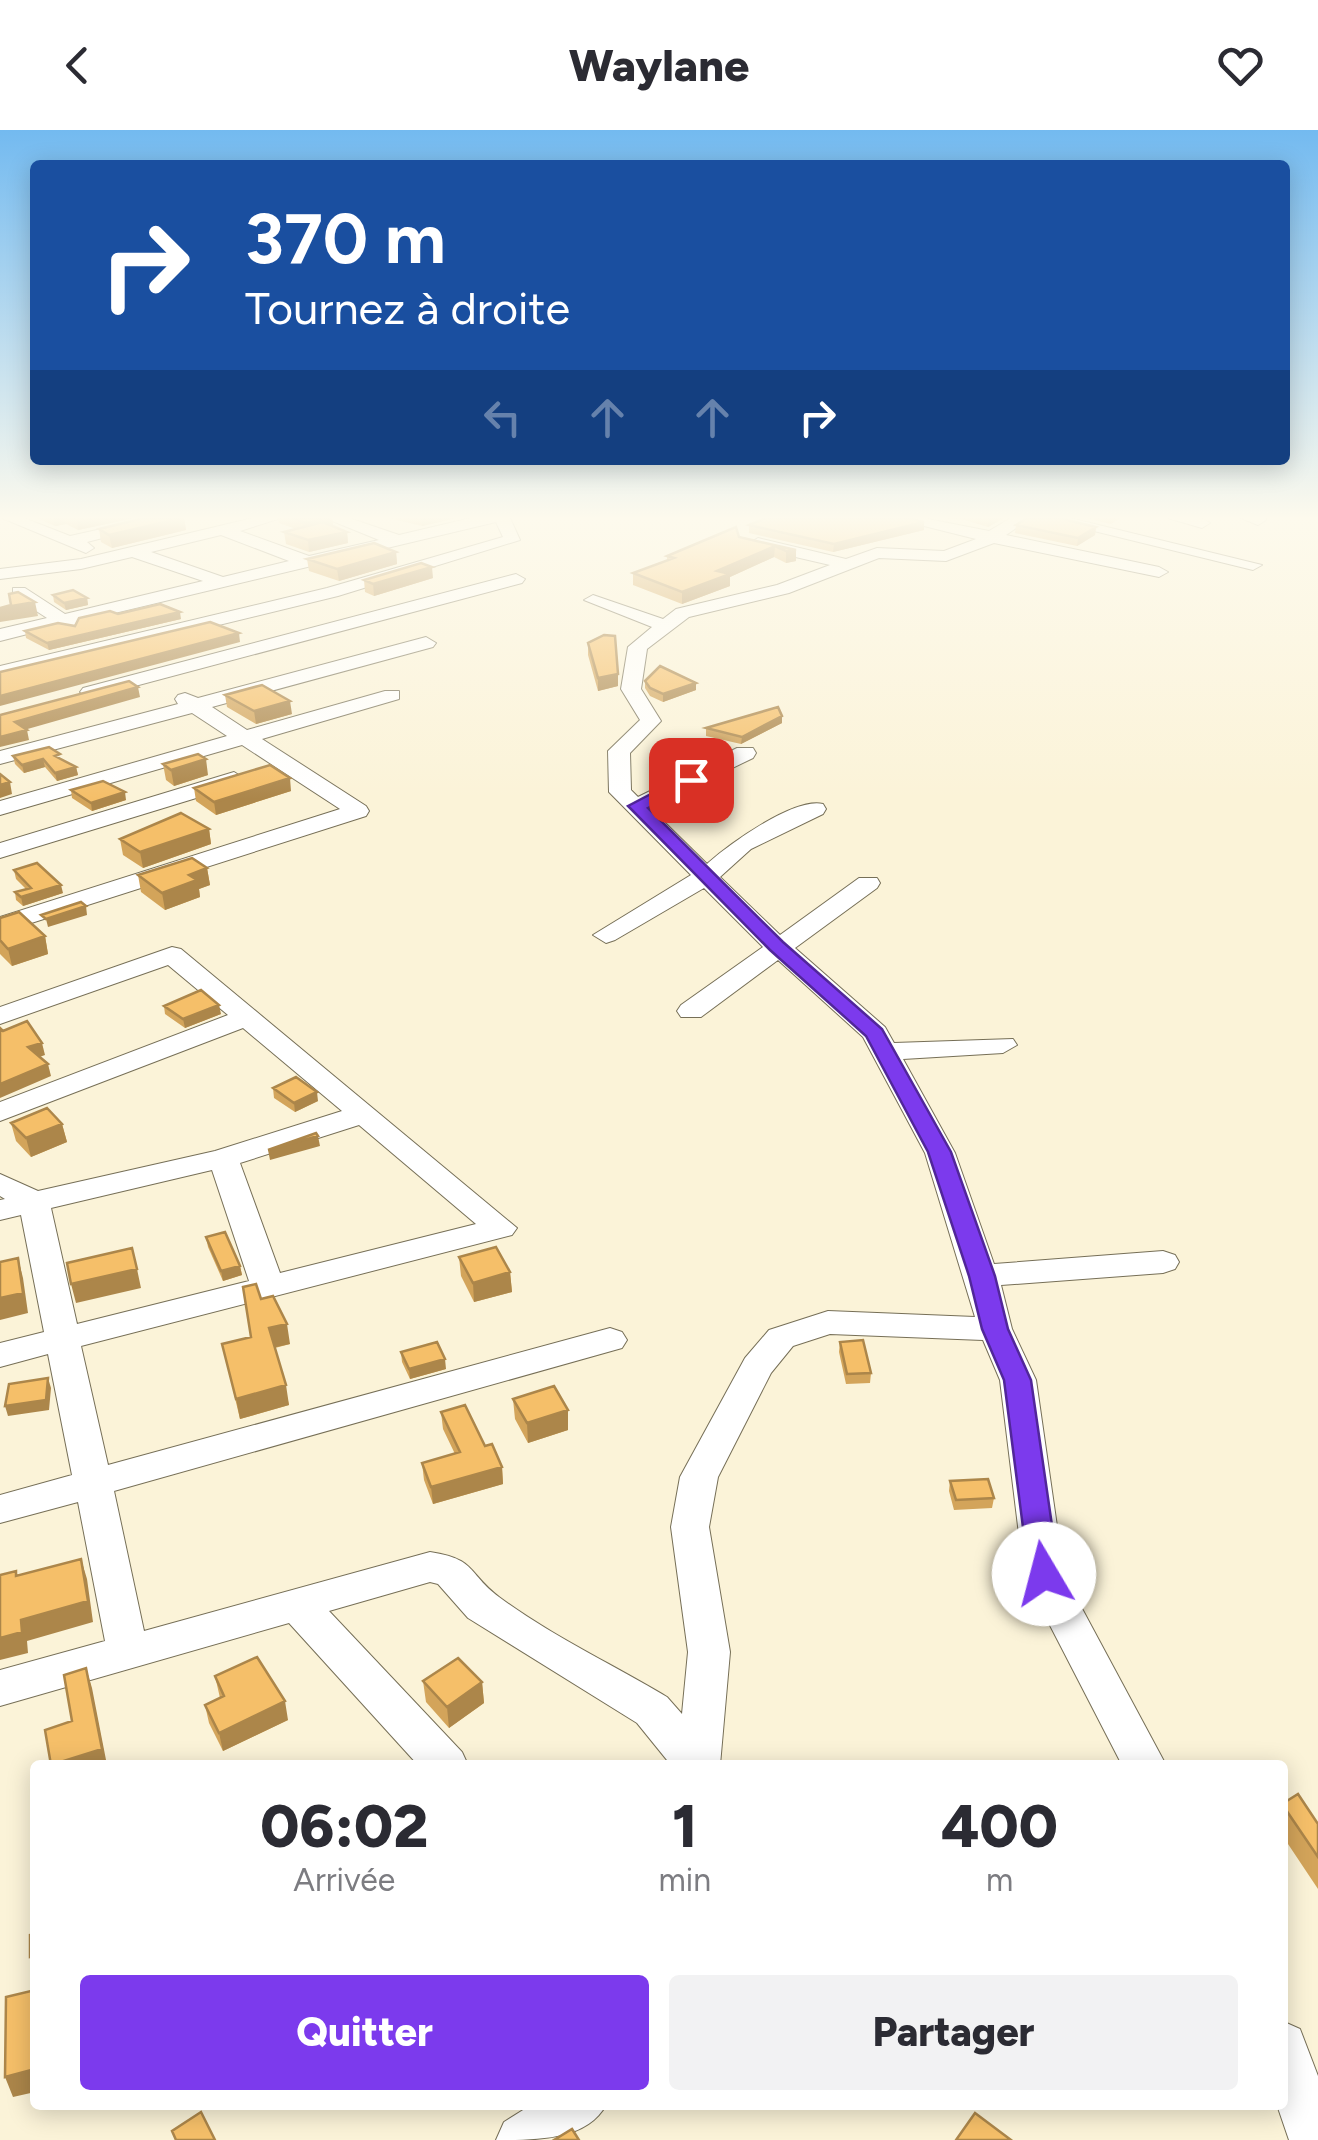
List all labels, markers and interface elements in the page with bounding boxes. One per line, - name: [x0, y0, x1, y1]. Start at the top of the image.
- icon: back: [50, 38, 105, 93]
- text: Waylane: [569, 38, 749, 92]
- icon: heart: [1213, 38, 1268, 93]
- text: 370 m: [245, 196, 446, 281]
- icon: right: [80, 200, 210, 330]
- text: Tournez à droite: [245, 281, 570, 335]
- icon: left: [475, 390, 530, 445]
- icon: ahead: [580, 390, 635, 445]
- icon: ahead: [685, 390, 740, 445]
- icon: right: [790, 390, 845, 445]
- pin: [649, 738, 734, 823]
- icon: arrive: [664, 753, 719, 808]
- position arrow: [992, 1522, 1096, 1626]
- text: 06:02: [260, 1790, 428, 1862]
- text: 1: [672, 1790, 698, 1862]
- text: 400: [941, 1790, 1058, 1862]
- text: Arrivée: [293, 1861, 395, 1899]
- text: min: [659, 1861, 711, 1899]
- text: m: [986, 1861, 1013, 1899]
- button: Quitter: [80, 1975, 649, 2090]
- button: Partager: [669, 1975, 1238, 2090]

